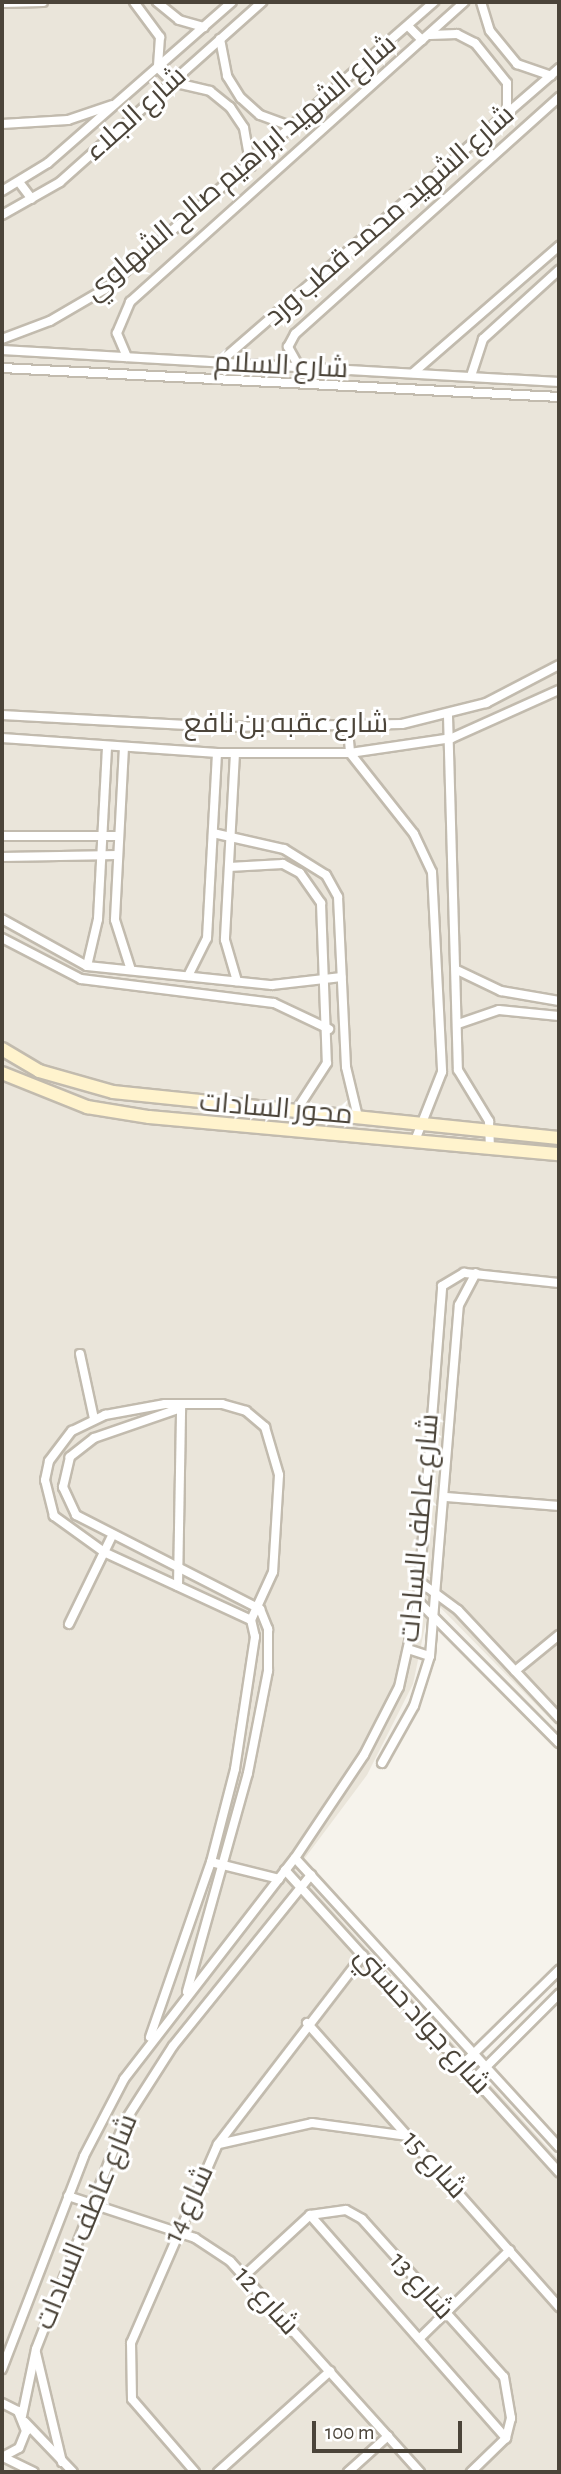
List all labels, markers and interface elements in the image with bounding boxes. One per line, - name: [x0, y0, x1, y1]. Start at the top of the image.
- street label: شارع الشهيد ابراهيم صالح الشهاوي: [78, 28, 404, 308]
- street label: شارع الجلاء: [78, 60, 194, 168]
- street label: شارع الشهيد محمد قطب ورد: [258, 99, 522, 333]
- street label: شارع السلام: [213, 346, 349, 386]
- street label: شارع عقبه بن نافع: [184, 707, 388, 741]
- street label: محور السادات: [198, 1086, 354, 1132]
- street label: شارع عاطف السادات: [393, 1412, 447, 1644]
- street label: شارع جواد حسني: [347, 1940, 497, 2102]
- street label: شارع عاطف السادات: [28, 2109, 146, 2335]
- street label: شارع 15: [395, 2124, 473, 2206]
- street label: شارع 14: [156, 2160, 222, 2248]
- street label: شارع 13: [382, 2245, 460, 2327]
- street label: شارع 12: [226, 2260, 306, 2342]
- scale bar: [316, 2408, 466, 2452]
- text: 100 m: [325, 2422, 375, 2443]

